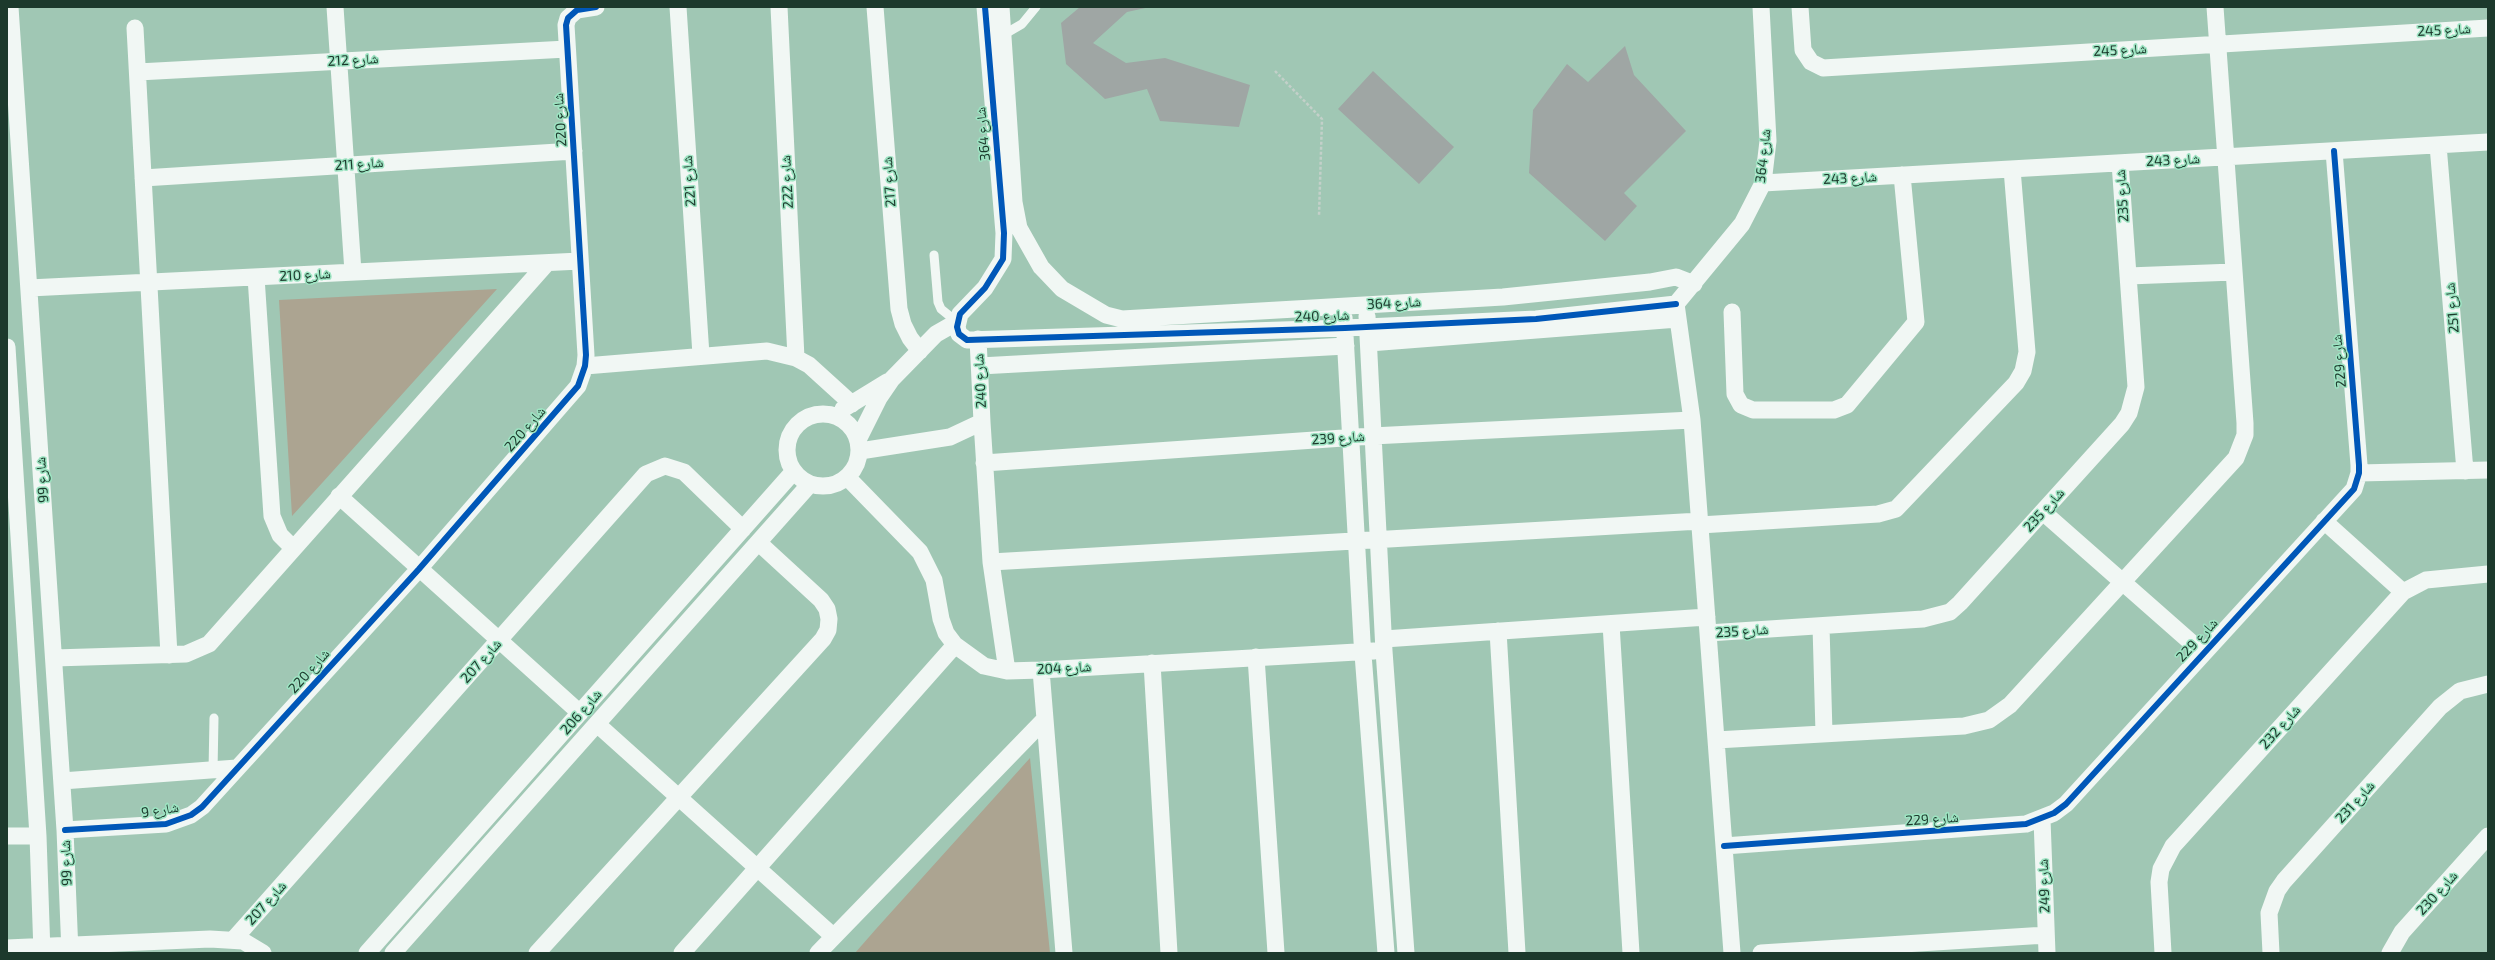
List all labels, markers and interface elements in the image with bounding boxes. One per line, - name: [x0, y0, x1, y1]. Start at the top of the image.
- street label: شارع 245: [2417, 20, 2471, 40]
- street label: شارع 245: [2093, 40, 2147, 60]
- street label: شارع 212: [327, 50, 379, 70]
- street label: شارع 220: [550, 93, 570, 147]
- street label: شارع 364: [972, 106, 994, 162]
- street label: شارع 364: [1752, 128, 1774, 184]
- street label: شارع 243: [2146, 150, 2200, 170]
- street label: شارع 211: [334, 154, 384, 174]
- street label: شارع 221: [679, 155, 699, 207]
- street label: شارع 222: [777, 155, 797, 209]
- street label: شارع 217: [879, 156, 899, 208]
- street label: شارع 243: [1823, 168, 1877, 188]
- street label: شارع 235: [2112, 169, 2132, 223]
- street label: شارع 210: [279, 265, 331, 285]
- street label: شارع 251: [2441, 282, 2463, 334]
- street label: شارع 364: [1367, 293, 1421, 313]
- street label: شارع 240: [1294, 307, 1350, 325]
- street label: شارع 229: [2328, 334, 2350, 388]
- street label: شارع 240: [970, 353, 990, 409]
- street label: شارع 220: [501, 403, 549, 455]
- street label: شارع 239: [1311, 428, 1365, 448]
- street label: شارع 99: [32, 457, 52, 503]
- street label: شارع 235: [2020, 485, 2068, 535]
- street label: شارع 229: [2173, 615, 2221, 665]
- street label: شارع 235: [1715, 621, 1769, 641]
- street label: شارع 207: [457, 636, 505, 686]
- street label: شارع 220: [285, 645, 333, 697]
- street label: شارع 204: [1036, 658, 1092, 678]
- street label: شارع 206: [557, 686, 605, 738]
- street label: شارع 232: [2256, 702, 2304, 752]
- street label: شارع 231: [2332, 777, 2378, 827]
- street label: شارع 9: [140, 799, 180, 821]
- street label: شارع 229: [1905, 809, 1959, 829]
- street label: شارع 99: [57, 840, 75, 886]
- street label: شارع 249: [2035, 859, 2053, 913]
- street label: شارع 230: [2413, 867, 2461, 919]
- street label: شارع 207: [242, 878, 290, 928]

